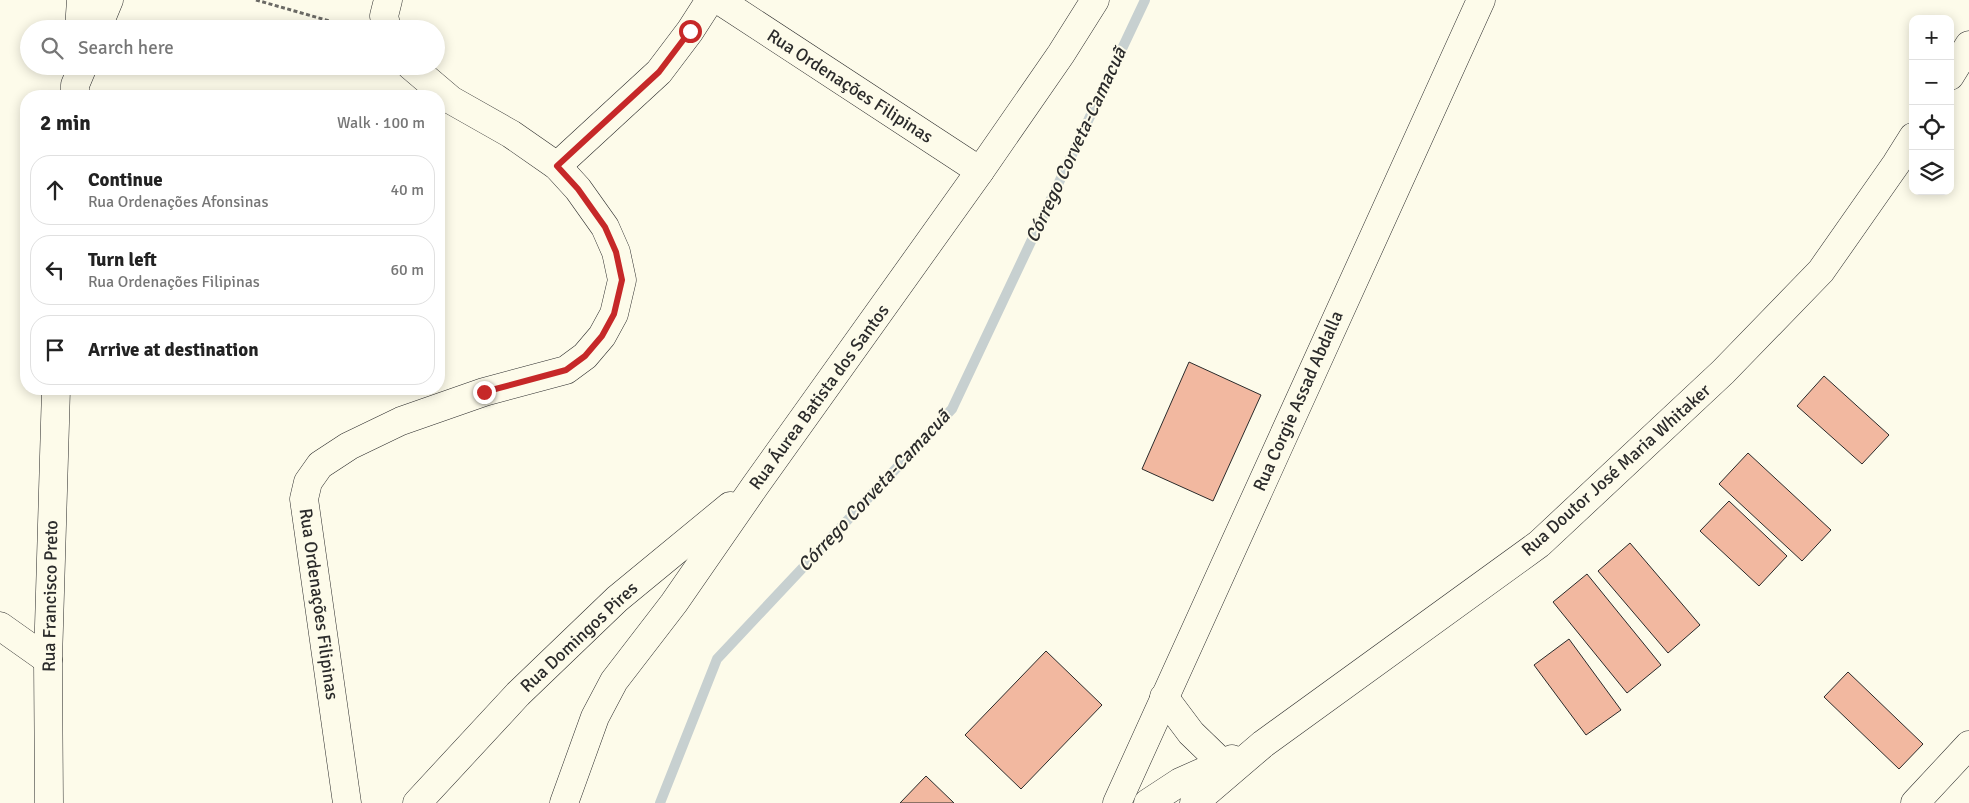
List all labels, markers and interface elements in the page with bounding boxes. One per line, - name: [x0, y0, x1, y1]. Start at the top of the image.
- map controls: [1909, 15, 1954, 195]
- button: +: [1909, 15, 1954, 60]
- search box: [20, 20, 445, 75]
- route start: [679, 20, 702, 43]
- street label: Rua Ordenações Filipinas: [763, 24, 937, 148]
- icon: search: [38, 34, 66, 62]
- text: Search here: [78, 36, 174, 60]
- water label: Córrego Corveta-Camacuã: [1020, 42, 1132, 246]
- button: −: [1909, 60, 1954, 105]
- button: locate: [1909, 105, 1954, 150]
- text: 2 min: [40, 110, 91, 136]
- text: Walk · 100 m: [337, 113, 425, 133]
- button: layers: [1909, 150, 1954, 195]
- text: Continue: [88, 168, 163, 192]
- icon: ahead: [41, 176, 69, 204]
- text: 40 m: [390, 180, 424, 200]
- text: Rua Ordenações Afonsinas: [88, 192, 268, 212]
- text: Turn left: [88, 248, 157, 272]
- icon: left: [41, 256, 69, 284]
- text: 60 m: [390, 260, 424, 280]
- text: Rua Ordenações Filipinas: [88, 272, 260, 292]
- street label: Rua Áurea Batista dos Santos: [744, 300, 894, 494]
- street label: Rua Corgie Assad Abdalla: [1248, 307, 1348, 495]
- icon: arrive: [41, 336, 69, 364]
- text: Arrive at destination: [88, 338, 259, 362]
- street label: Rua Doutor José Maria Whitaker: [1517, 379, 1715, 561]
- route end: [473, 381, 496, 404]
- water label: Córrego Corveta-Camacuã: [793, 404, 956, 577]
- street label: Rua Ordenações Filipinas: [295, 507, 343, 701]
- street label: Rua Francisco Preto: [38, 520, 62, 672]
- street label: Rua Domingos Pires: [516, 577, 642, 697]

